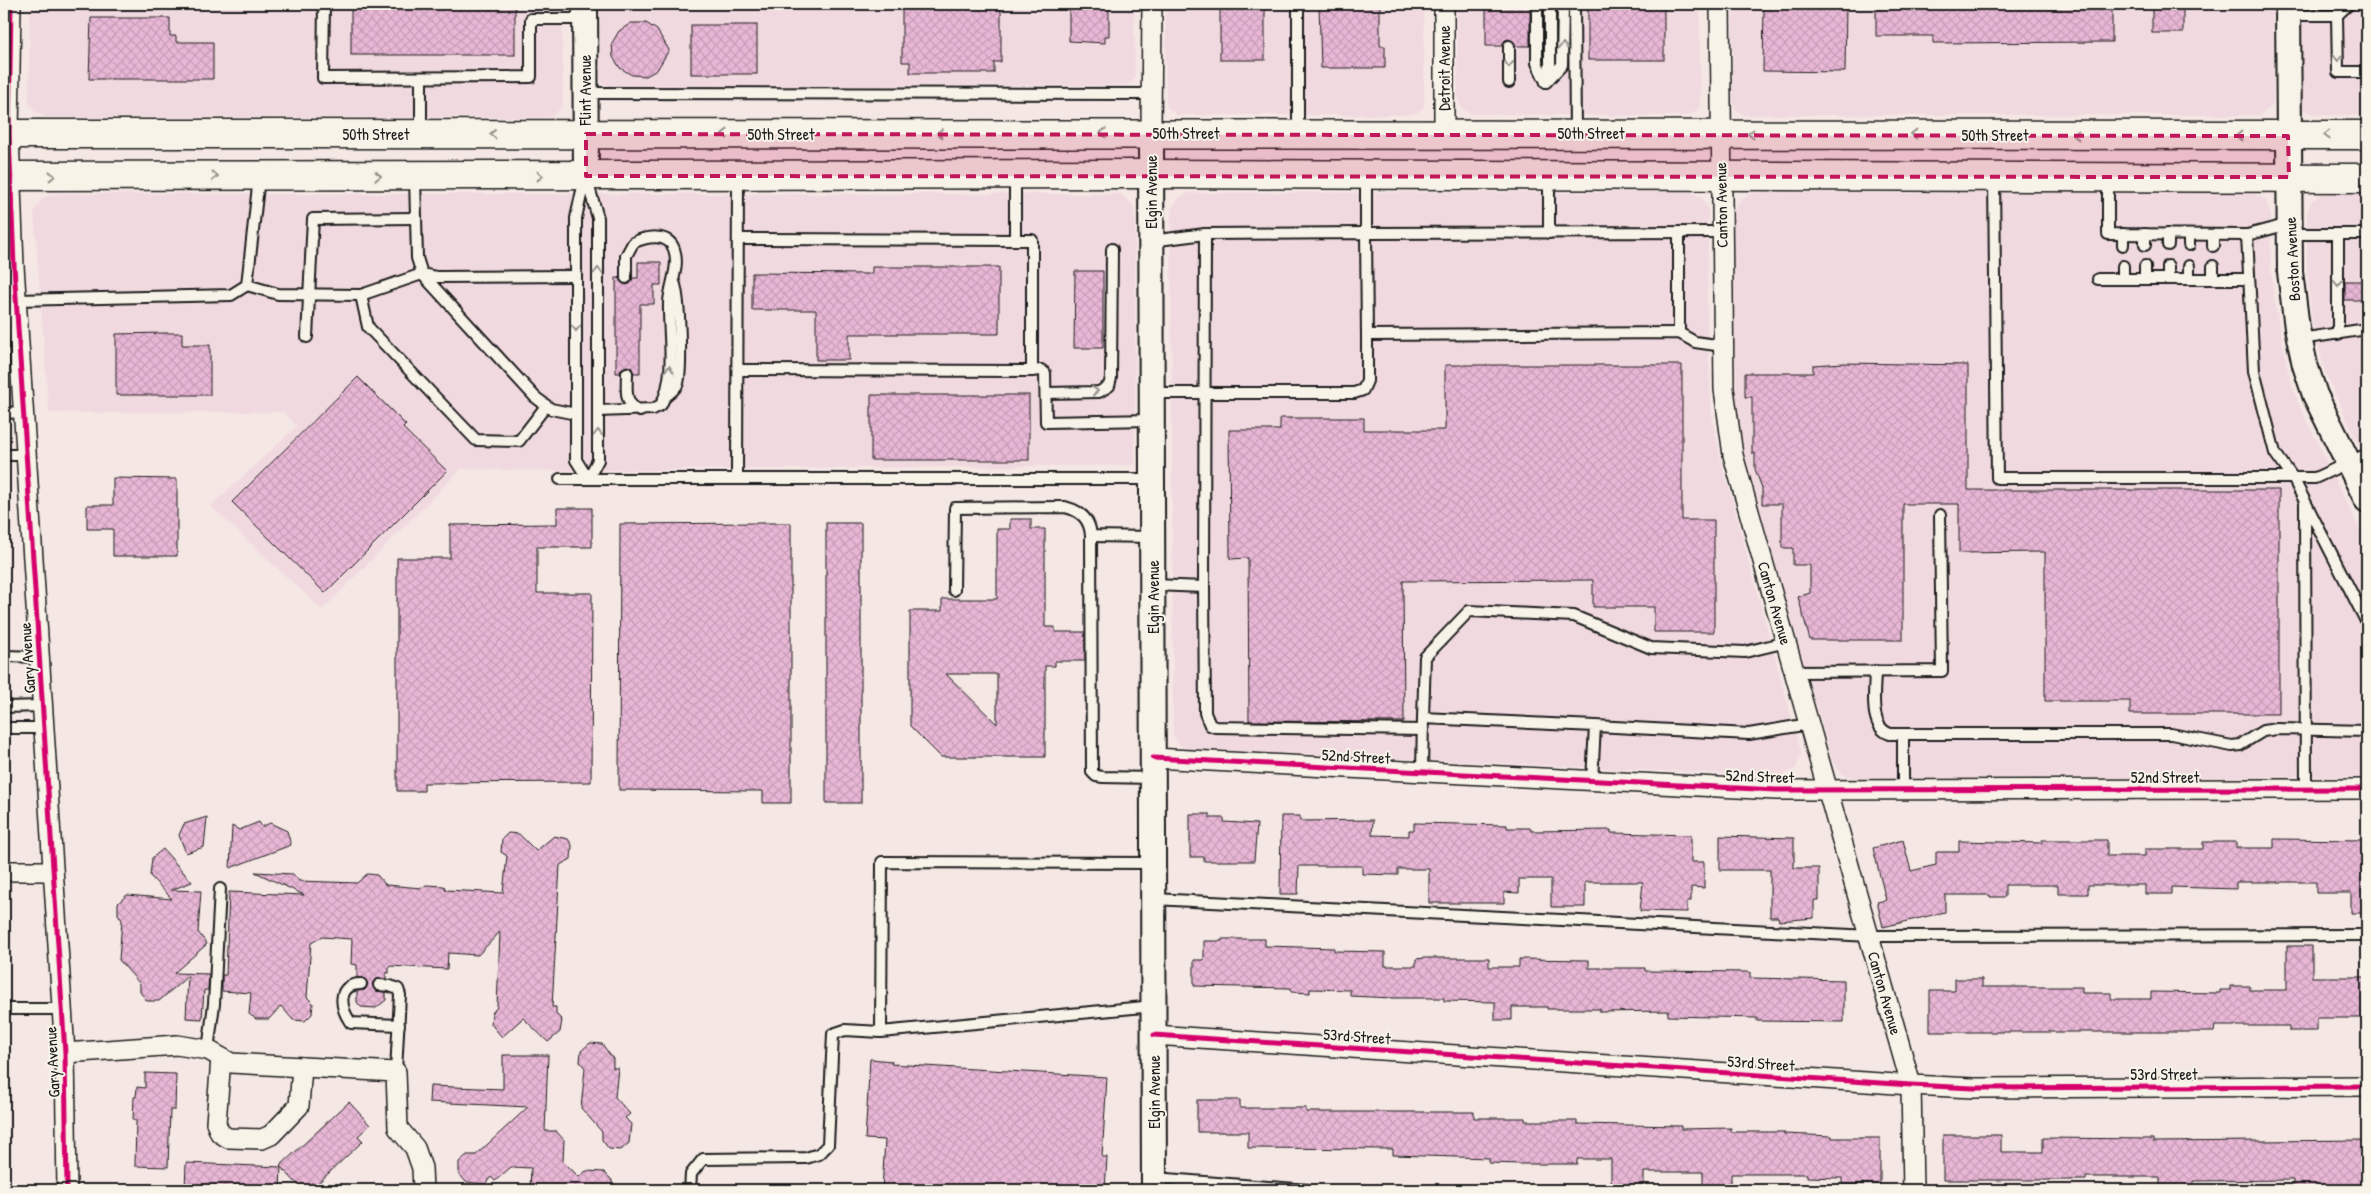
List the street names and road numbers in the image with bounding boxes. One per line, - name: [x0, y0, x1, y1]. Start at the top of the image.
- street label: Detroit Avenue: [1433, 25, 1455, 111]
- street label: Flint Avenue: [574, 54, 596, 126]
- street label: 50th Street: [1152, 122, 1220, 144]
- street label: 50th Street: [1557, 122, 1625, 144]
- street label: 50th Street: [342, 123, 410, 145]
- street label: 50th Street: [747, 123, 815, 145]
- street label: 50th Street: [1961, 124, 2029, 146]
- street label: Elgin Avenue: [1140, 155, 1162, 229]
- street label: Canton Avenue: [1709, 161, 1733, 248]
- street label: Boston Avenue: [2279, 216, 2305, 302]
- street label: Canton Avenue: [1753, 559, 1798, 648]
- street label: Elgin Avenue: [1142, 560, 1164, 634]
- street label: Gary Avenue: [14, 621, 40, 694]
- street label: 52nd Street: [1321, 743, 1391, 769]
- street label: 52nd Street: [1725, 764, 1795, 788]
- street label: 52nd Street: [2131, 766, 2200, 788]
- street label: Canton Avenue: [1863, 949, 1908, 1038]
- street label: 53rd Street: [1323, 1023, 1392, 1049]
- street label: Gary Avenue: [39, 1025, 65, 1098]
- street label: 53rd Street: [1727, 1050, 1796, 1076]
- street label: Elgin Avenue: [1143, 1055, 1165, 1129]
- street label: 53rd Street: [2130, 1063, 2198, 1085]

